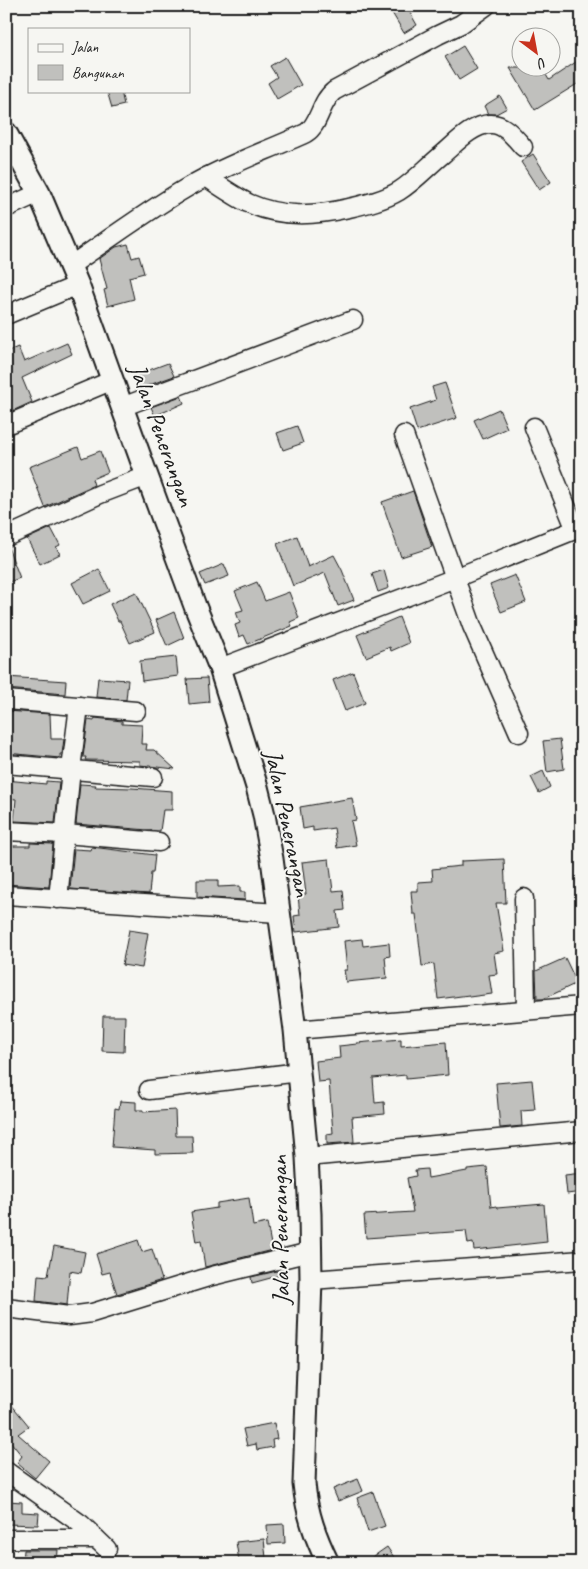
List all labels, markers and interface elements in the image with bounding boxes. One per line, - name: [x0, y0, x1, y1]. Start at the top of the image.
- legend: [28, 28, 190, 92]
- north arrow: [510, 28, 560, 78]
- text: Jalan: [71, 38, 99, 57]
- text: U: [533, 54, 550, 73]
- text: Bangunan: [72, 64, 125, 83]
- street label: Jalan Penerangan: [121, 358, 203, 511]
- street label: Jalan Penerangan: [257, 746, 319, 900]
- street label: Jalan Penerangan: [263, 1154, 297, 1306]

